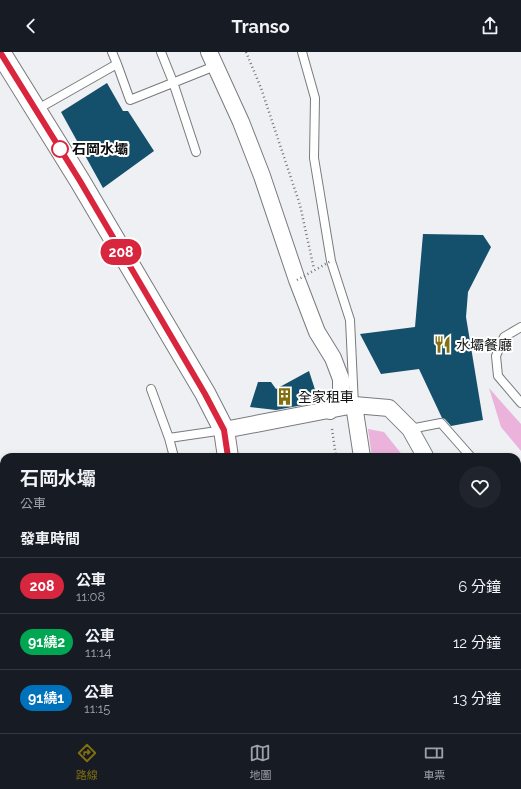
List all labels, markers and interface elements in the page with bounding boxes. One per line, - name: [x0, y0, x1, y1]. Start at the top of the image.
- icon: back: [20, 15, 42, 37]
- icon: share: [479, 15, 501, 37]
- text: Transo: [231, 16, 290, 37]
- marker: 石岡水壩: [51, 140, 69, 158]
- place label: 石岡水壩: [72, 141, 128, 157]
- line badge: 208: [98, 239, 144, 265]
- text: 208: [109, 244, 133, 260]
- restaurant icon: 水壩餐廳: [433, 335, 453, 355]
- place label: 水壩餐廳: [456, 337, 512, 353]
- building icon: 全家租車: [275, 387, 295, 407]
- place label: 全家租車: [298, 389, 354, 405]
- button: heart: [459, 466, 501, 508]
- text: 石岡水壩: [20, 467, 96, 489]
- text: 公車: [20, 496, 46, 511]
- text: 發車時間: [20, 530, 80, 548]
- text: 公車: [76, 571, 106, 589]
- text: 208: [30, 578, 54, 594]
- text: 6 分鐘: [458, 578, 501, 596]
- text: 11:08: [76, 589, 105, 604]
- text: 公車: [85, 627, 115, 645]
- text: 91繞2: [28, 634, 65, 650]
- text: 12 分鐘: [453, 634, 501, 652]
- text: 11:14: [85, 645, 111, 660]
- text: 公車: [84, 683, 114, 701]
- text: 91繞1: [28, 690, 64, 706]
- text: 13 分鐘: [453, 690, 501, 708]
- text: 11:15: [84, 701, 110, 716]
- tab: 路線: [76, 742, 98, 782]
- tab: 地圖: [249, 742, 271, 782]
- tab: 車票: [423, 742, 445, 782]

